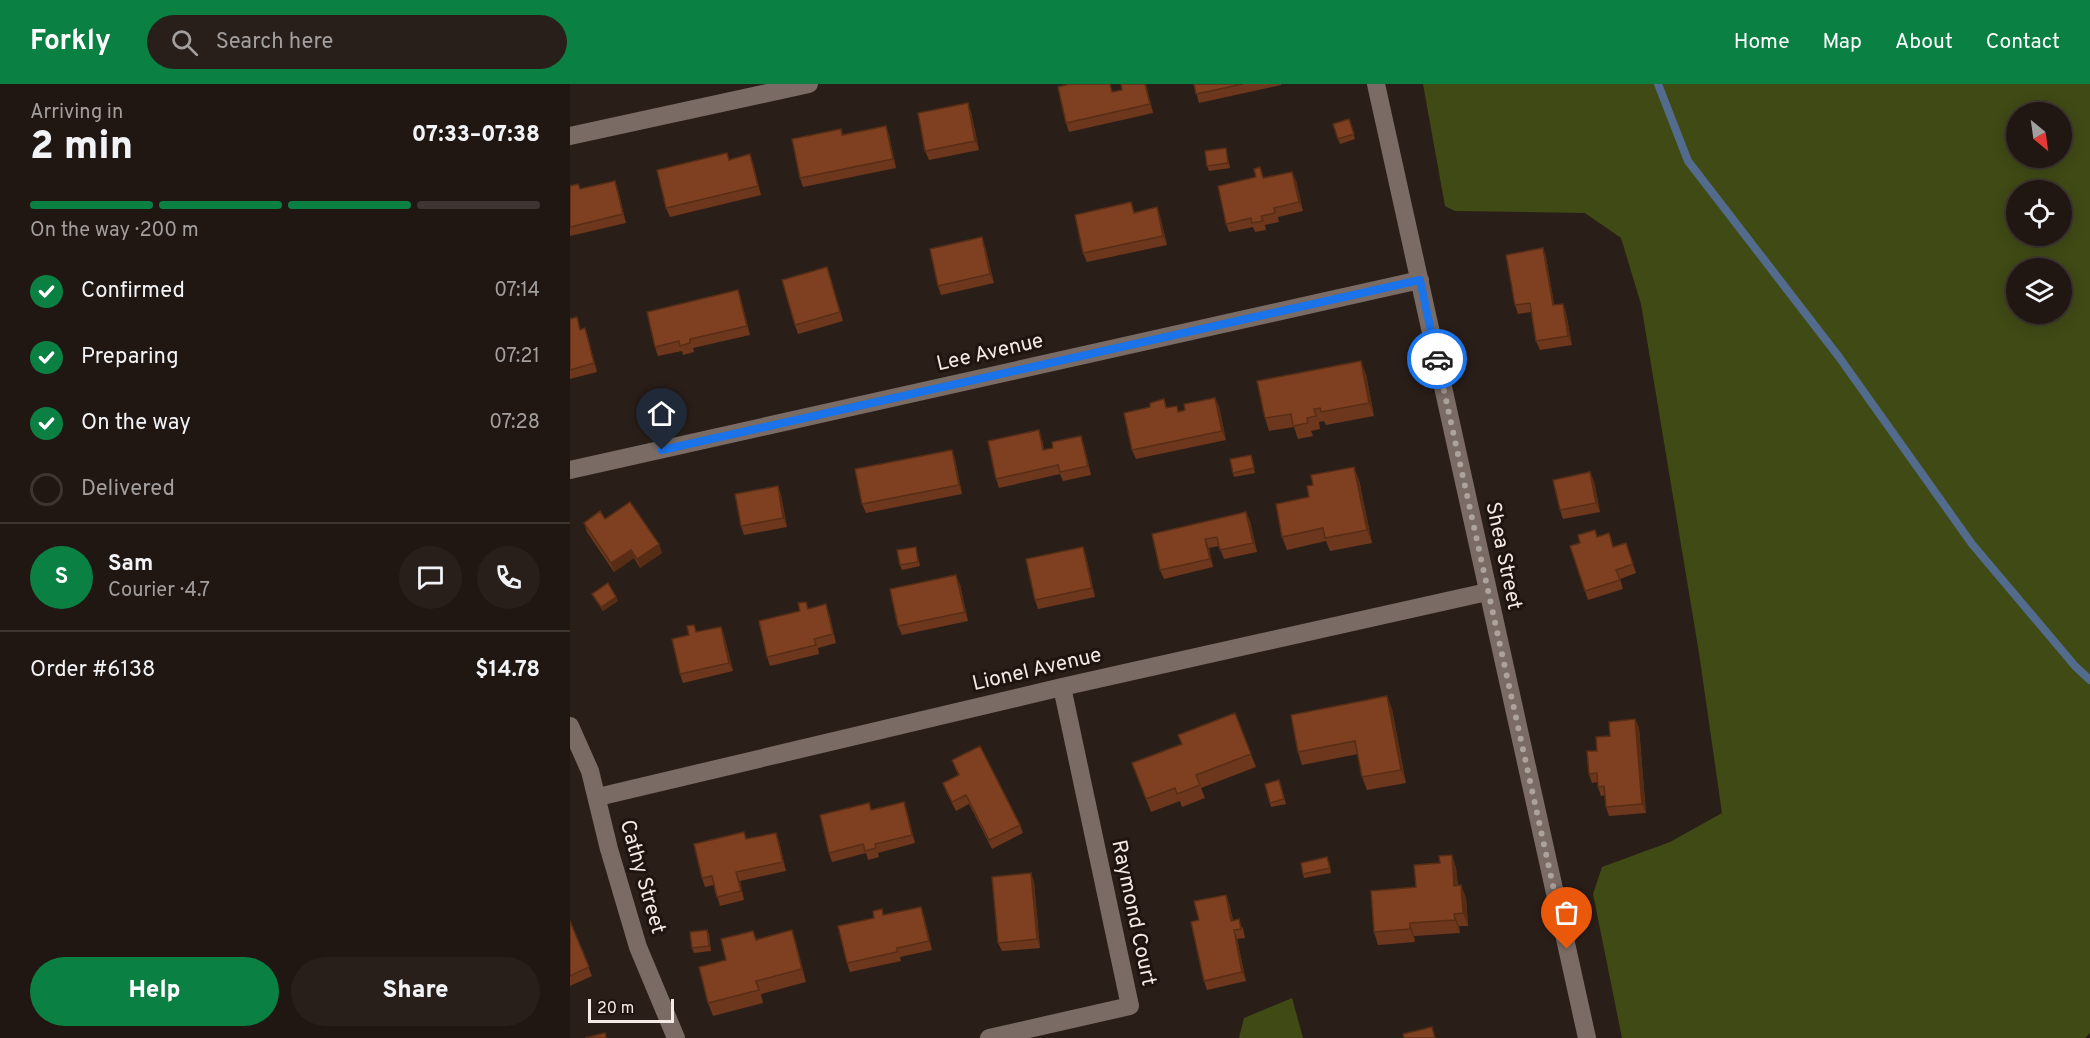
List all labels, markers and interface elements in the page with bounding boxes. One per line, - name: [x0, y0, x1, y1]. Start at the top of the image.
- search box: [147, 15, 567, 69]
- text: Forkly: [30, 24, 111, 60]
- icon: search: [168, 26, 201, 59]
- text: Search here: [216, 29, 333, 56]
- text: Home: [1734, 29, 1790, 56]
- text: Map: [1823, 29, 1862, 56]
- text: About: [1895, 29, 1953, 56]
- text: Contact: [1986, 29, 2060, 56]
- text: Arriving in: [30, 100, 123, 126]
- north arrow: [2006, 102, 2072, 168]
- map controls: [2006, 102, 2072, 324]
- text: 07:33–07:38: [412, 122, 540, 149]
- text: 2 min: [30, 124, 133, 173]
- button: locate: [2006, 180, 2072, 246]
- text: On the way · 200 m: [30, 218, 199, 244]
- button: layers: [2006, 258, 2072, 324]
- icon: check: [30, 275, 63, 308]
- text: Confirmed: [81, 278, 185, 305]
- text: 07:14: [494, 278, 540, 304]
- street label: Lee Avenue: [934, 328, 1046, 378]
- courier: [1407, 329, 1467, 389]
- icon: check: [30, 341, 63, 374]
- icon: car: [1421, 343, 1454, 376]
- text: Preparing: [81, 344, 179, 371]
- text: 07:21: [494, 344, 540, 370]
- pin: [636, 388, 687, 450]
- icon: home: [645, 397, 678, 430]
- icon: check: [30, 407, 63, 440]
- text: On the way: [81, 410, 191, 437]
- text: 07:28: [489, 410, 540, 436]
- text: Delivered: [81, 476, 175, 503]
- street label: Shea Street: [1478, 500, 1528, 612]
- button: chat: [399, 546, 462, 609]
- button: phone: [477, 546, 540, 609]
- text: Sam: [108, 551, 153, 578]
- text: S: [55, 564, 68, 591]
- text: Courier · 4.7: [108, 578, 210, 604]
- street label: Lionel Avenue: [970, 642, 1104, 698]
- text: Order #6138: [30, 657, 155, 684]
- text: $14.78: [475, 657, 540, 684]
- street label: Cathy Street: [613, 817, 671, 937]
- street label: Raymond Court: [1104, 838, 1162, 988]
- pin: [1541, 887, 1592, 949]
- icon: bag: [1550, 896, 1583, 929]
- button: Help: [30, 957, 279, 1026]
- button: Share: [291, 957, 540, 1026]
- scale bar: [588, 996, 674, 1024]
- text: 20 m: [597, 999, 634, 1019]

